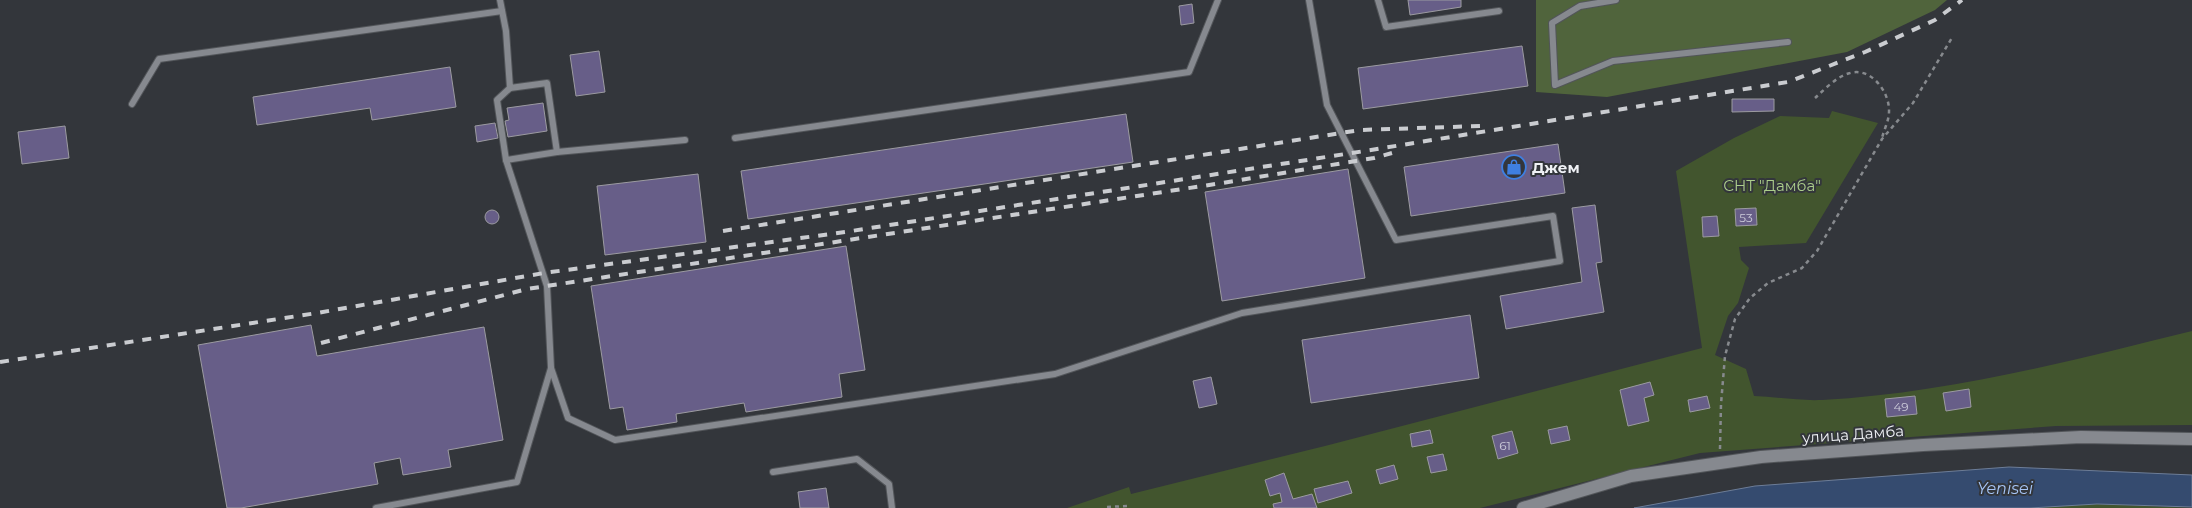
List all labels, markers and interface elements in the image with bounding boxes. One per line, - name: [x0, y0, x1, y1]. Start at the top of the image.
- shop icon: Джем: [1501, 154, 1527, 180]
- place label: Джем: [1532, 158, 1580, 177]
- park label: СНТ "Дамба": [1723, 176, 1821, 195]
- house number: 53: [1739, 210, 1753, 225]
- house number: 49: [1893, 399, 1909, 414]
- street label: улица Дамба: [1801, 421, 1904, 447]
- house number: 61: [1499, 438, 1511, 453]
- water label: Yenisei: [1977, 479, 2034, 498]

